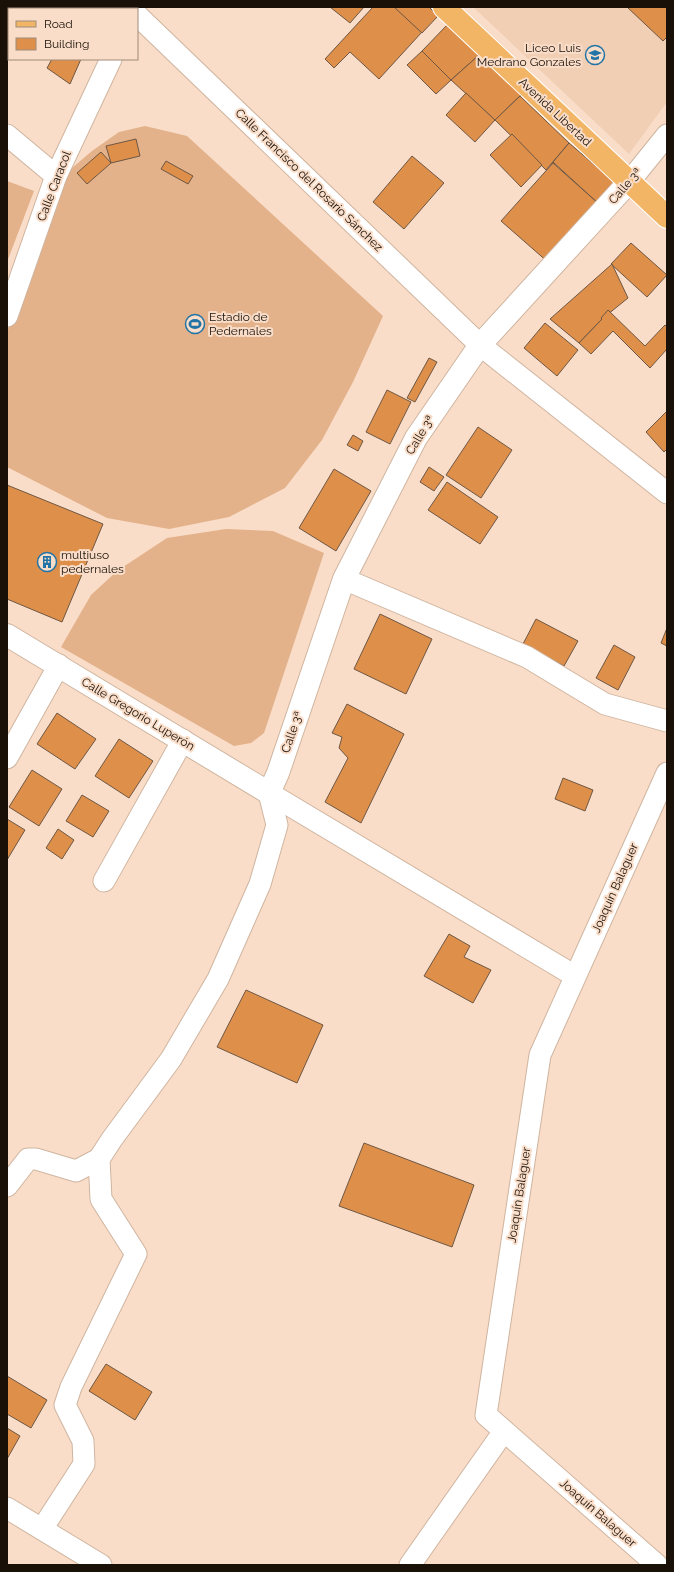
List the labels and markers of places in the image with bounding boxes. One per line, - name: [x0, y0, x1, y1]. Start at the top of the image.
- place label: Liceo Luis Medrano Gonzales: [477, 41, 581, 69]
- school or university icon: Liceo Luis Medrano Gonzales: [584, 44, 606, 66]
- place label: Estadio de Pedernales: [209, 310, 272, 338]
- sports icon: Estadio de Pedernales: [184, 313, 206, 335]
- place label: multiuso pedernales: [61, 548, 124, 576]
- building icon: multiuso pedernales: [36, 551, 58, 573]

